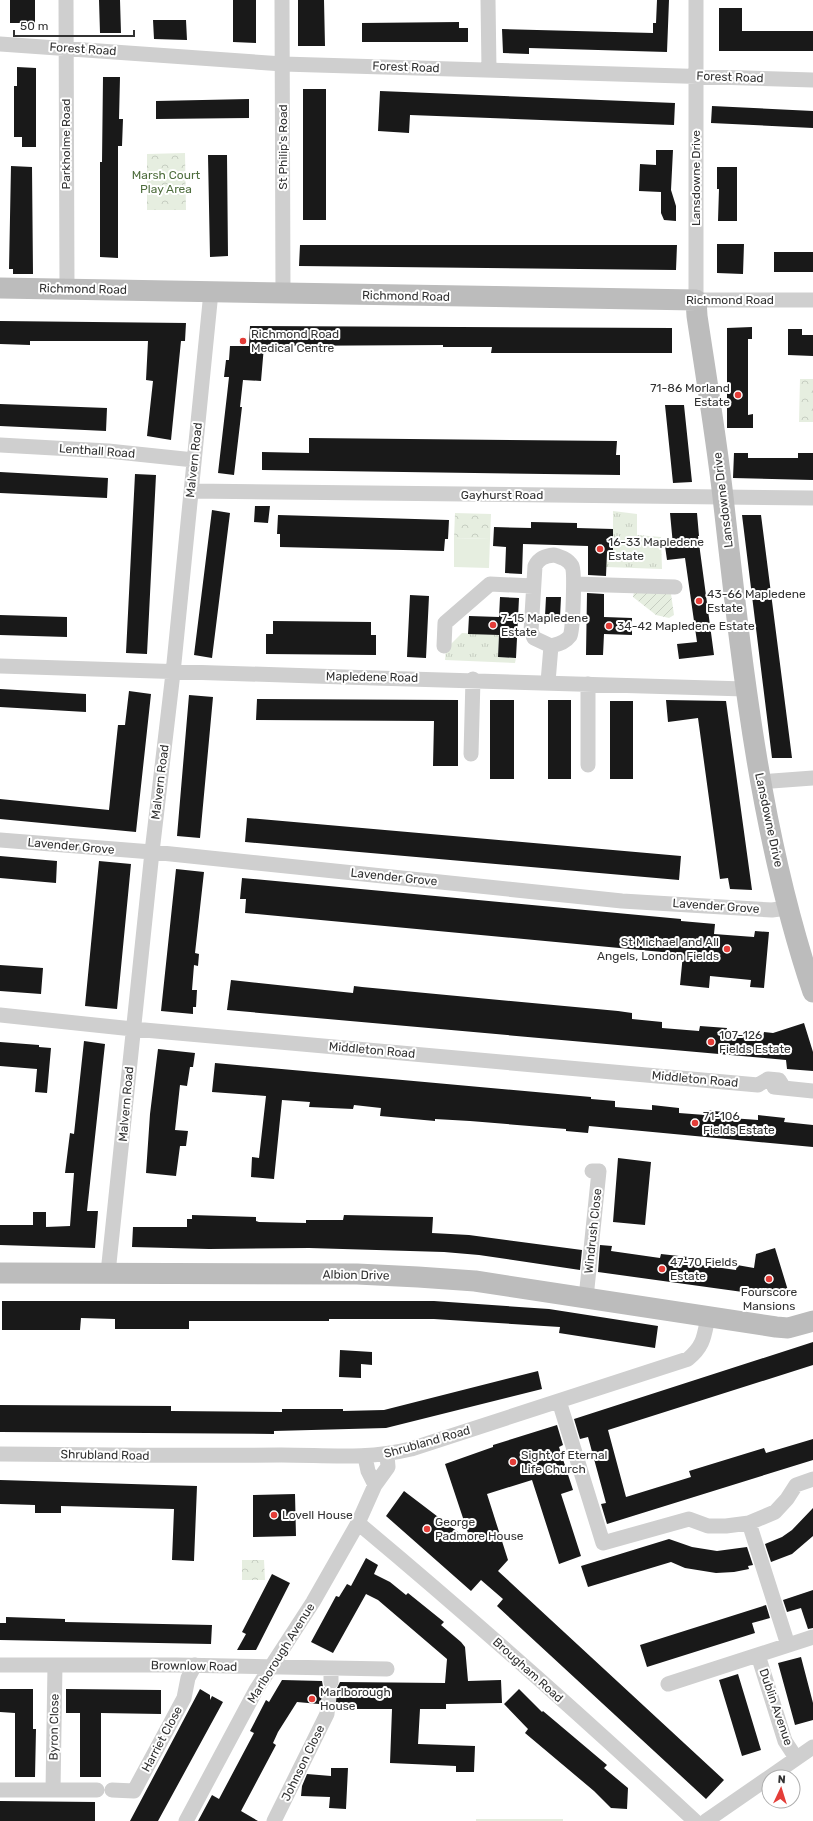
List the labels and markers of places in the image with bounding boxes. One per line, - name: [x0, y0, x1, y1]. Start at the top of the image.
- place label: Richmond Road Medical Centre: [251, 327, 339, 355]
- marker: Richmond Road Medical Centre: [238, 336, 248, 346]
- place label: 71-86 Morland Estate: [650, 381, 730, 409]
- marker: 71-86 Morland Estate: [733, 390, 743, 400]
- place label: 16-33 Mapledene Estate: [608, 535, 704, 563]
- marker: 16-33 Mapledene Estate: [595, 544, 605, 554]
- place label: 43-66 Mapledene Estate: [707, 587, 806, 615]
- marker: 43-66 Mapledene Estate: [694, 596, 704, 606]
- place label: 7-15 Mapledene Estate: [501, 611, 588, 639]
- place label: 34-42 Mapledene Estate: [617, 619, 755, 633]
- marker: 7-15 Mapledene Estate: [488, 620, 498, 630]
- marker: 34-42 Mapledene Estate: [604, 621, 614, 631]
- place label: St Michael and All Angels, London Fields: [597, 935, 719, 963]
- marker: St Michael and All Angels, London Fields: [722, 944, 732, 954]
- place label: 107-126 Fields Estate: [719, 1028, 791, 1056]
- marker: 107-126 Fields Estate: [706, 1037, 716, 1047]
- place label: 71-106 Fields Estate: [703, 1109, 775, 1137]
- marker: 71-106 Fields Estate: [690, 1118, 700, 1128]
- place label: 47-70 Fields Estate: [670, 1255, 738, 1283]
- marker: 47-70 Fields Estate: [657, 1264, 667, 1274]
- marker: Fourscore Mansions: [764, 1274, 774, 1284]
- place label: Fourscore Mansions: [741, 1285, 797, 1313]
- place label: Sight of Eternal Life Church: [521, 1448, 608, 1476]
- marker: Sight of Eternal Life Church: [508, 1457, 518, 1467]
- place label: Lovell House: [282, 1508, 353, 1522]
- marker: Lovell House: [269, 1510, 279, 1520]
- place label: George Padmore House: [435, 1515, 524, 1543]
- marker: George Padmore House: [422, 1524, 432, 1534]
- place label: Marlborough House: [320, 1685, 391, 1713]
- marker: Marlborough House: [307, 1694, 317, 1704]

